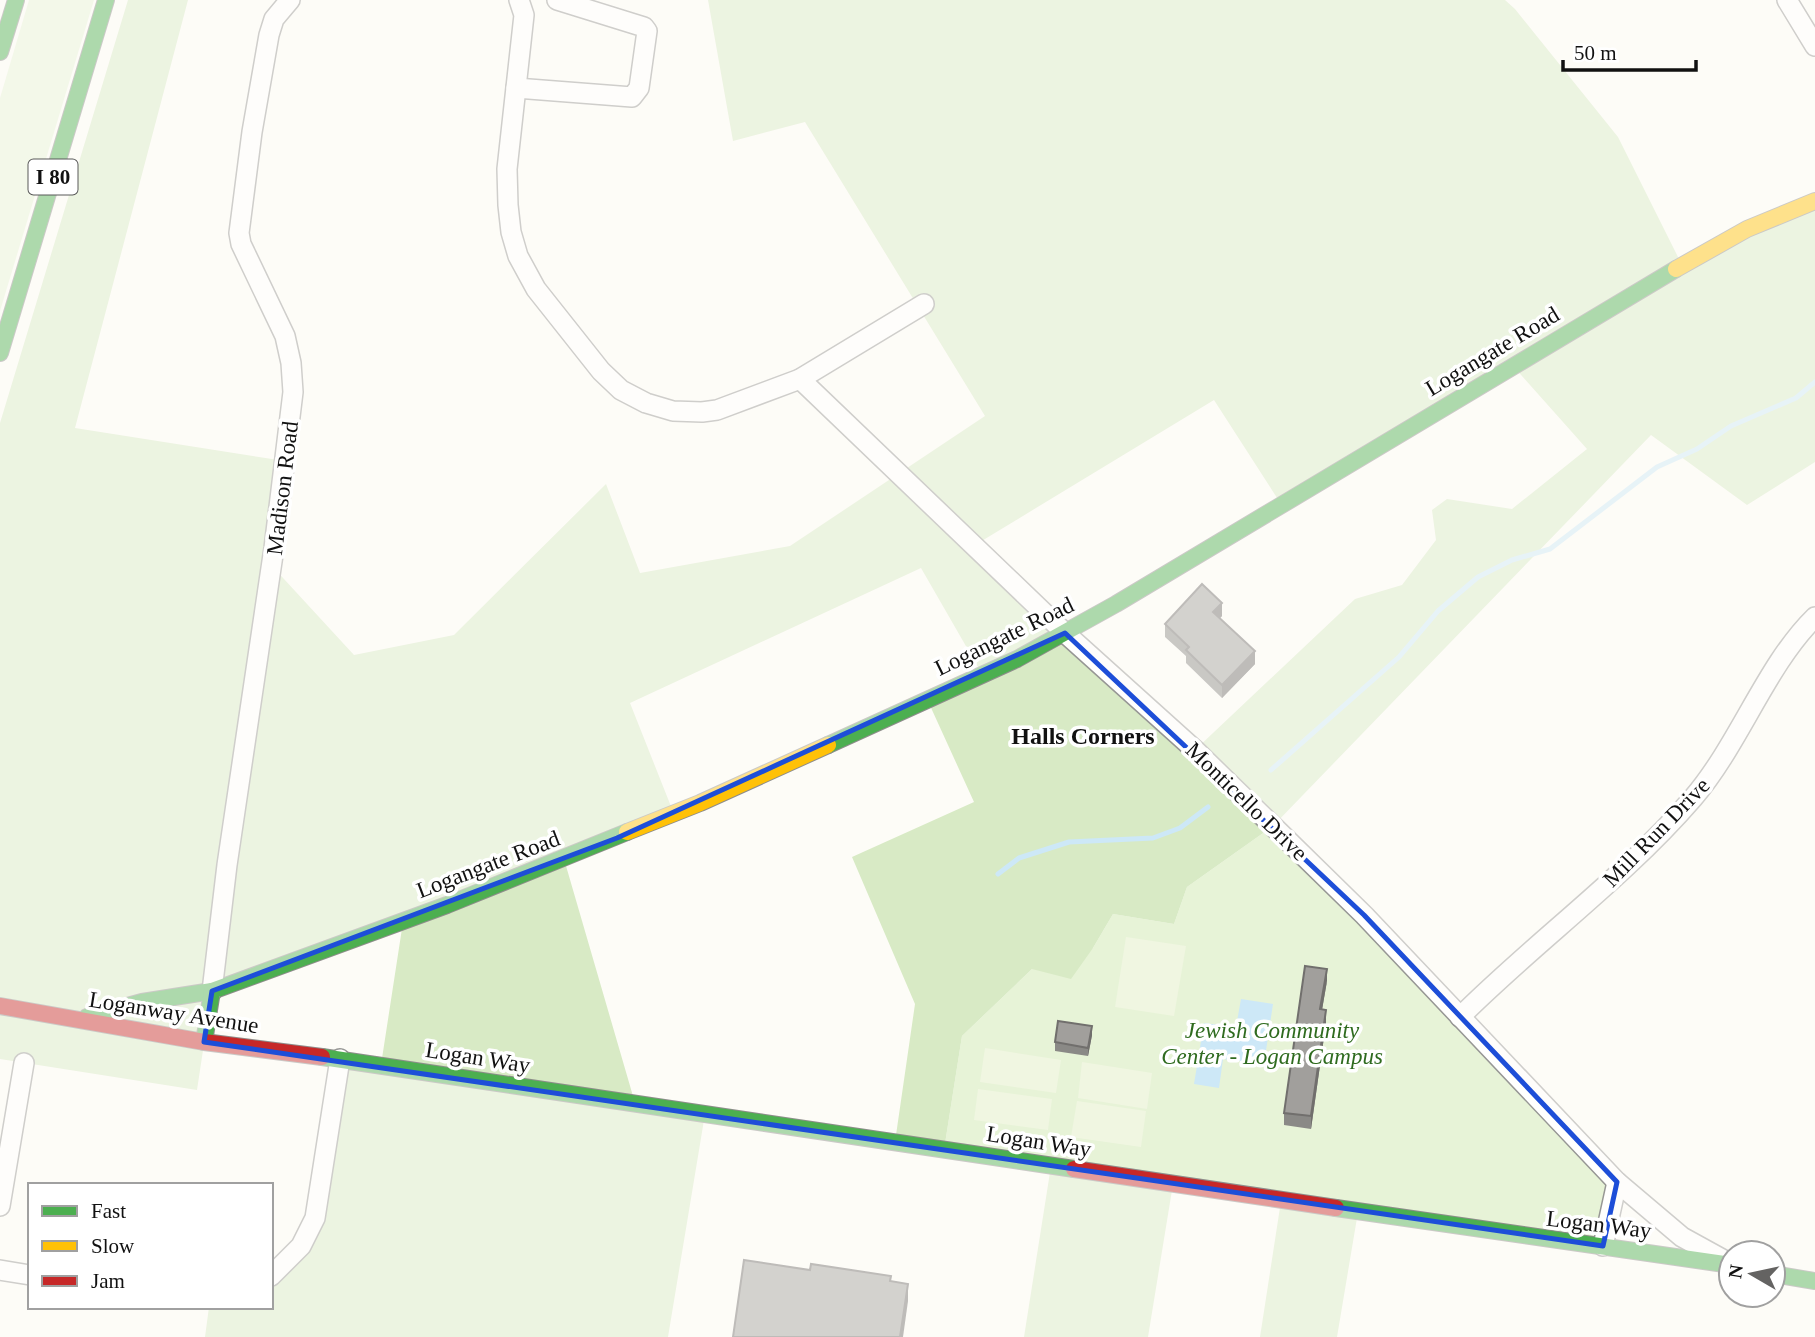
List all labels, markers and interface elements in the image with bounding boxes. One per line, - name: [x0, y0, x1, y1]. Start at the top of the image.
- scale bar: [1563, 28, 1696, 72]
- text: 50 m: [1574, 41, 1617, 65]
- road number: I 80: [28, 160, 78, 194]
- street label: Logangate Road: [1421, 301, 1564, 401]
- street label: Madison Road: [262, 419, 303, 556]
- street label: Logangate Road: [931, 592, 1078, 681]
- district label: Halls Corners: [1011, 723, 1155, 749]
- street label: Monticello Drive: [1181, 737, 1313, 866]
- street label: Mill Run Drive: [1598, 773, 1715, 892]
- street label: Logangate Road: [413, 825, 564, 903]
- street label: Loganway Avenue: [87, 987, 261, 1038]
- park label: Jewish Community Center - Logan Campus: [1161, 1018, 1383, 1069]
- street label: Logan Way: [424, 1037, 533, 1078]
- street label: Logan Way: [985, 1121, 1094, 1162]
- legend: [28, 1183, 273, 1309]
- text: Fast: [91, 1199, 126, 1223]
- street label: Logan Way: [1545, 1206, 1653, 1243]
- text: Slow: [91, 1234, 135, 1258]
- north arrow: [1717, 1239, 1787, 1309]
- text: N: [1724, 1263, 1747, 1280]
- text: Jam: [91, 1269, 125, 1293]

